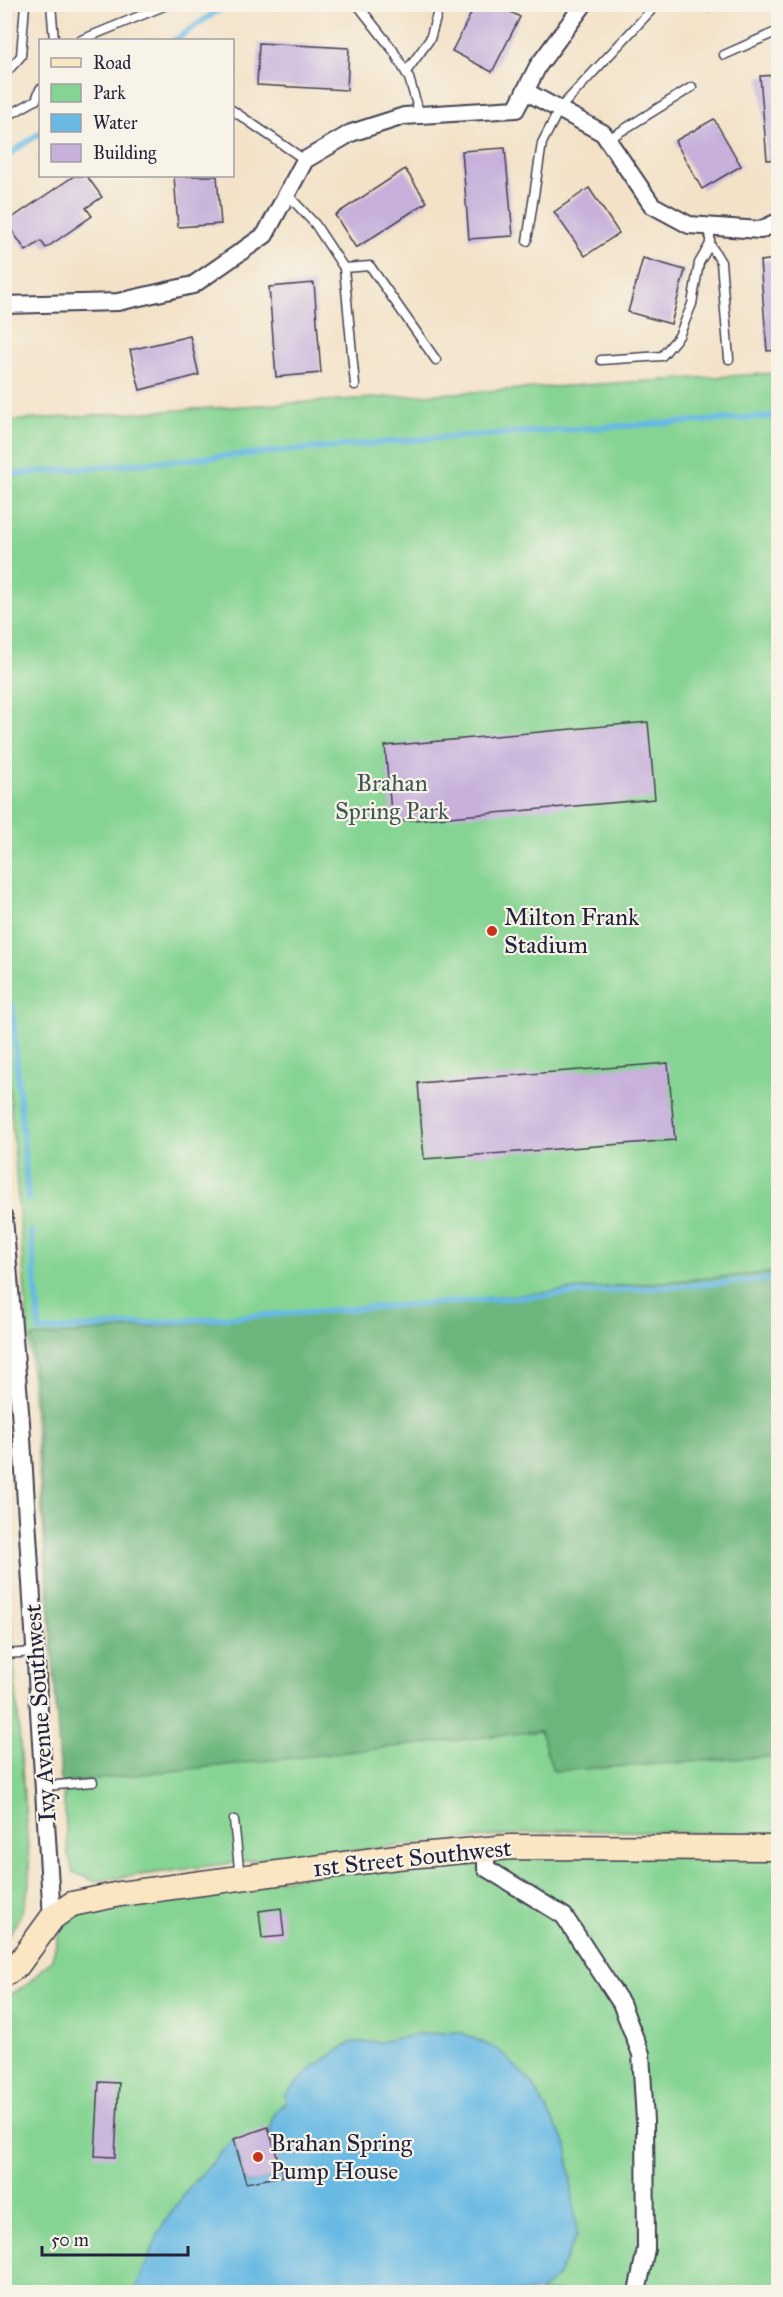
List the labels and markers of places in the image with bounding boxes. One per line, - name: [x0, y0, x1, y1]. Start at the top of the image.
- place label: Milton Frank Stadium: [504, 902, 640, 960]
- marker: Milton Frank Stadium: [485, 924, 499, 938]
- place label: Brahan Spring Pump House: [270, 2128, 413, 2186]
- marker: Brahan Spring Pump House: [251, 2150, 265, 2164]

